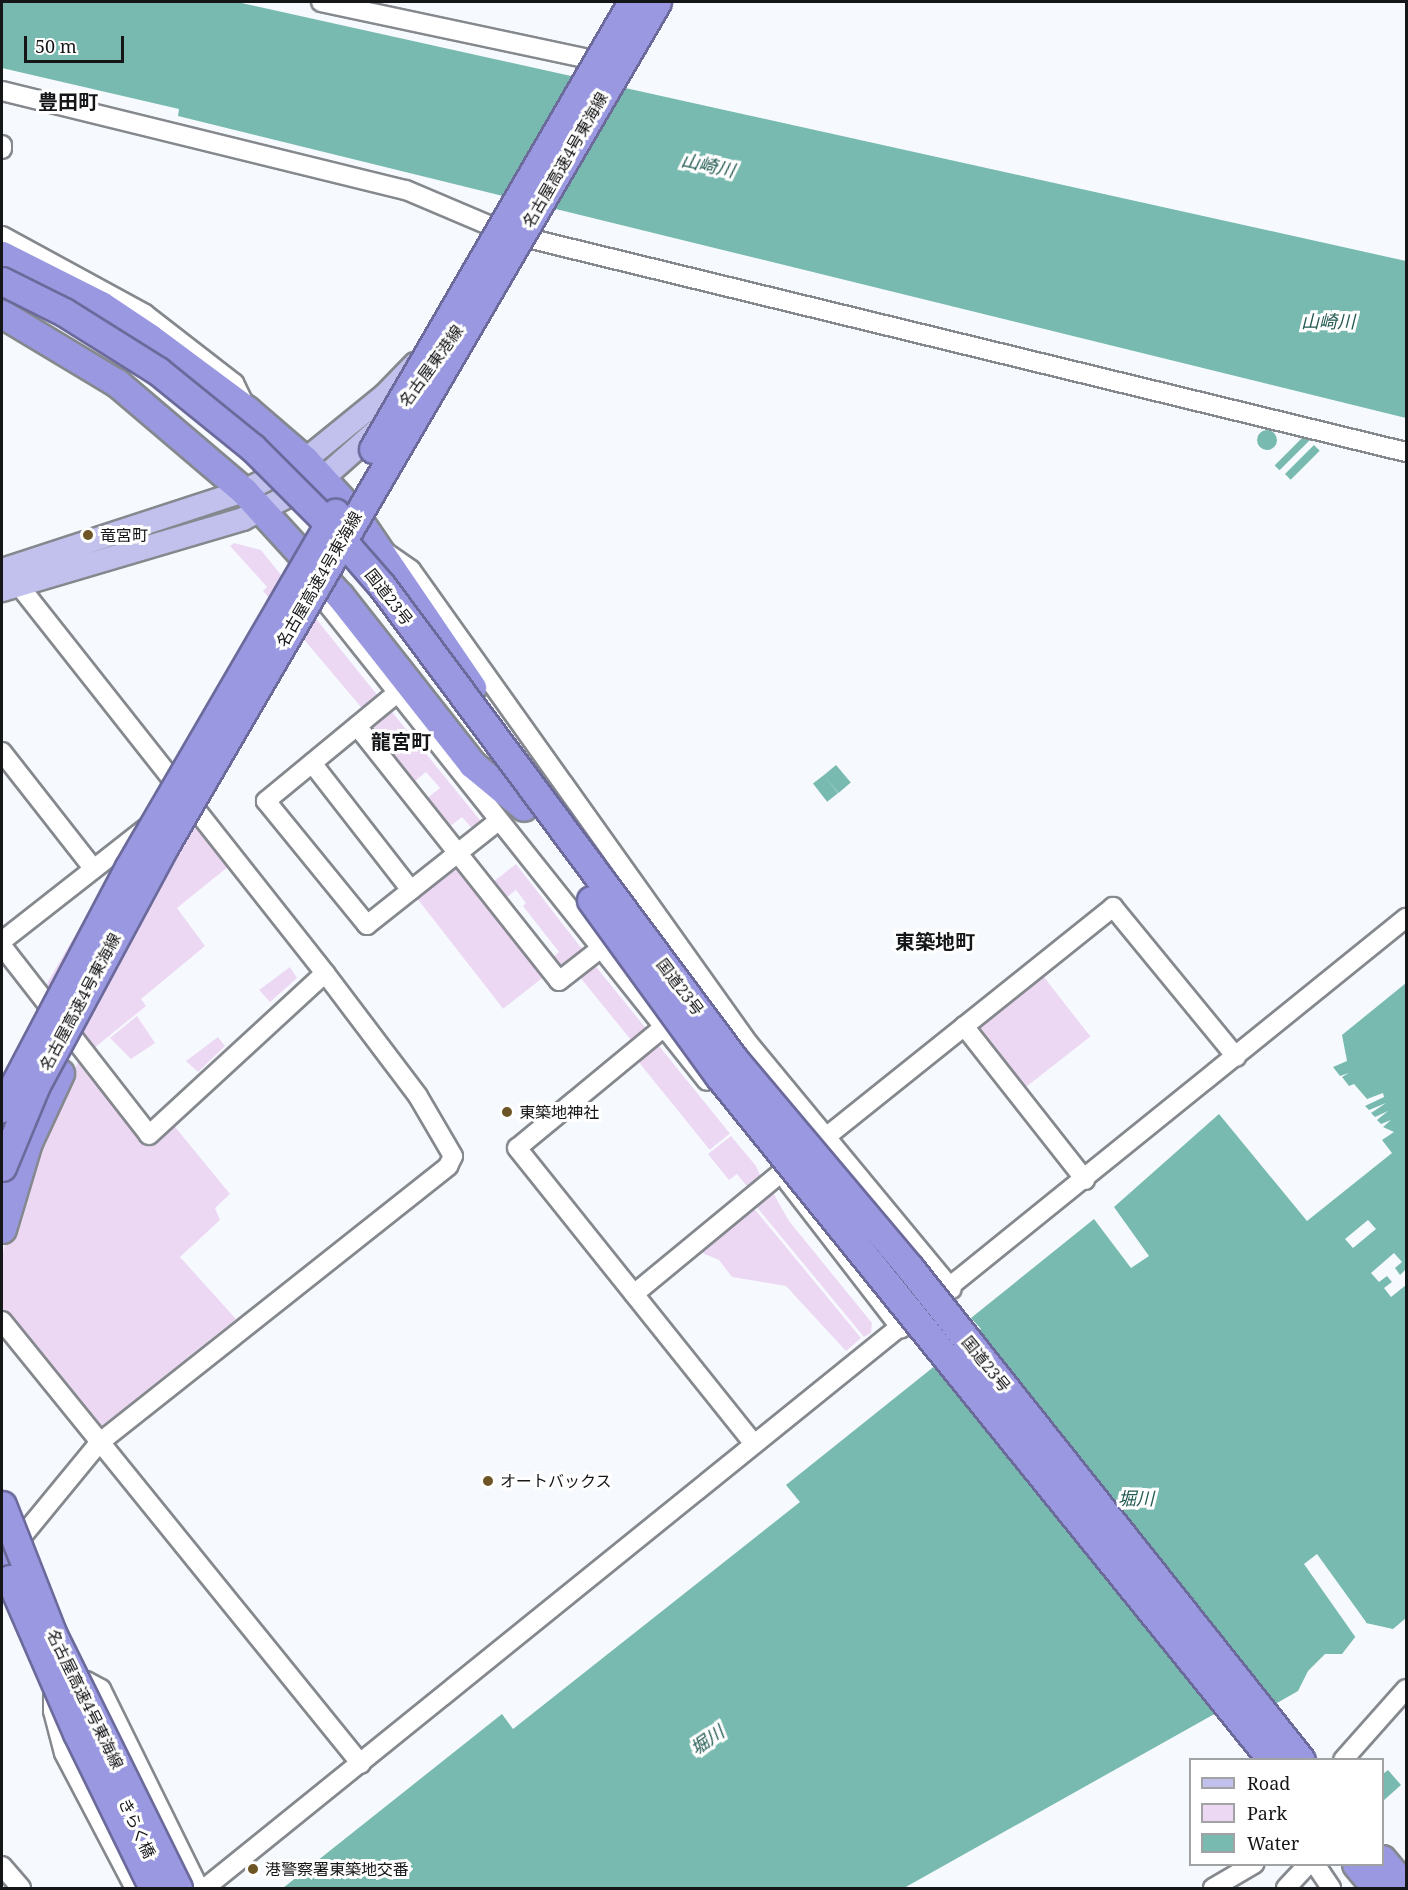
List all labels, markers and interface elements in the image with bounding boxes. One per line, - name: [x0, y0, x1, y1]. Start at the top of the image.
- scale bar: [27, 24, 128, 62]
- text: 50 m: [35, 34, 77, 58]
- district label: 豊田町: [38, 89, 98, 113]
- street label: 名古屋高速4号東海線: [518, 89, 612, 231]
- water label: 山崎川: [679, 149, 737, 181]
- water label: 山崎川: [1301, 310, 1355, 332]
- street label: 名古屋東港線: [395, 322, 467, 410]
- street label: 名古屋高速4号東海線: [272, 508, 366, 650]
- place label: 竜宮町: [100, 525, 148, 545]
- marker: 竜宮町: [81, 528, 95, 542]
- street label: 国道23号: [361, 565, 417, 629]
- district label: 龍宮町: [371, 729, 431, 753]
- district label: 東築地町: [895, 929, 975, 953]
- street label: 名古屋高速4号東海線: [36, 930, 124, 1074]
- street label: 国道23号: [653, 955, 707, 1019]
- place label: 東築地神社: [519, 1102, 599, 1122]
- marker: 東築地神社: [500, 1105, 514, 1119]
- street label: 国道23号: [958, 1332, 1014, 1396]
- place label: オートバックス: [500, 1471, 612, 1491]
- marker: オートバックス: [481, 1474, 495, 1488]
- water label: 堀川: [1118, 1487, 1154, 1509]
- street label: 名古屋高速4号東海線: [43, 1626, 127, 1772]
- water label: 堀川: [686, 1721, 728, 1759]
- legend: [1189, 1758, 1384, 1866]
- text: Road: [1247, 1771, 1290, 1795]
- street label: きらく橋: [115, 1795, 159, 1861]
- text: Park: [1247, 1801, 1287, 1825]
- text: Water: [1247, 1831, 1299, 1855]
- place label: 港警察署東築地交番: [265, 1859, 409, 1879]
- marker: 港警察署東築地交番: [246, 1862, 260, 1876]

